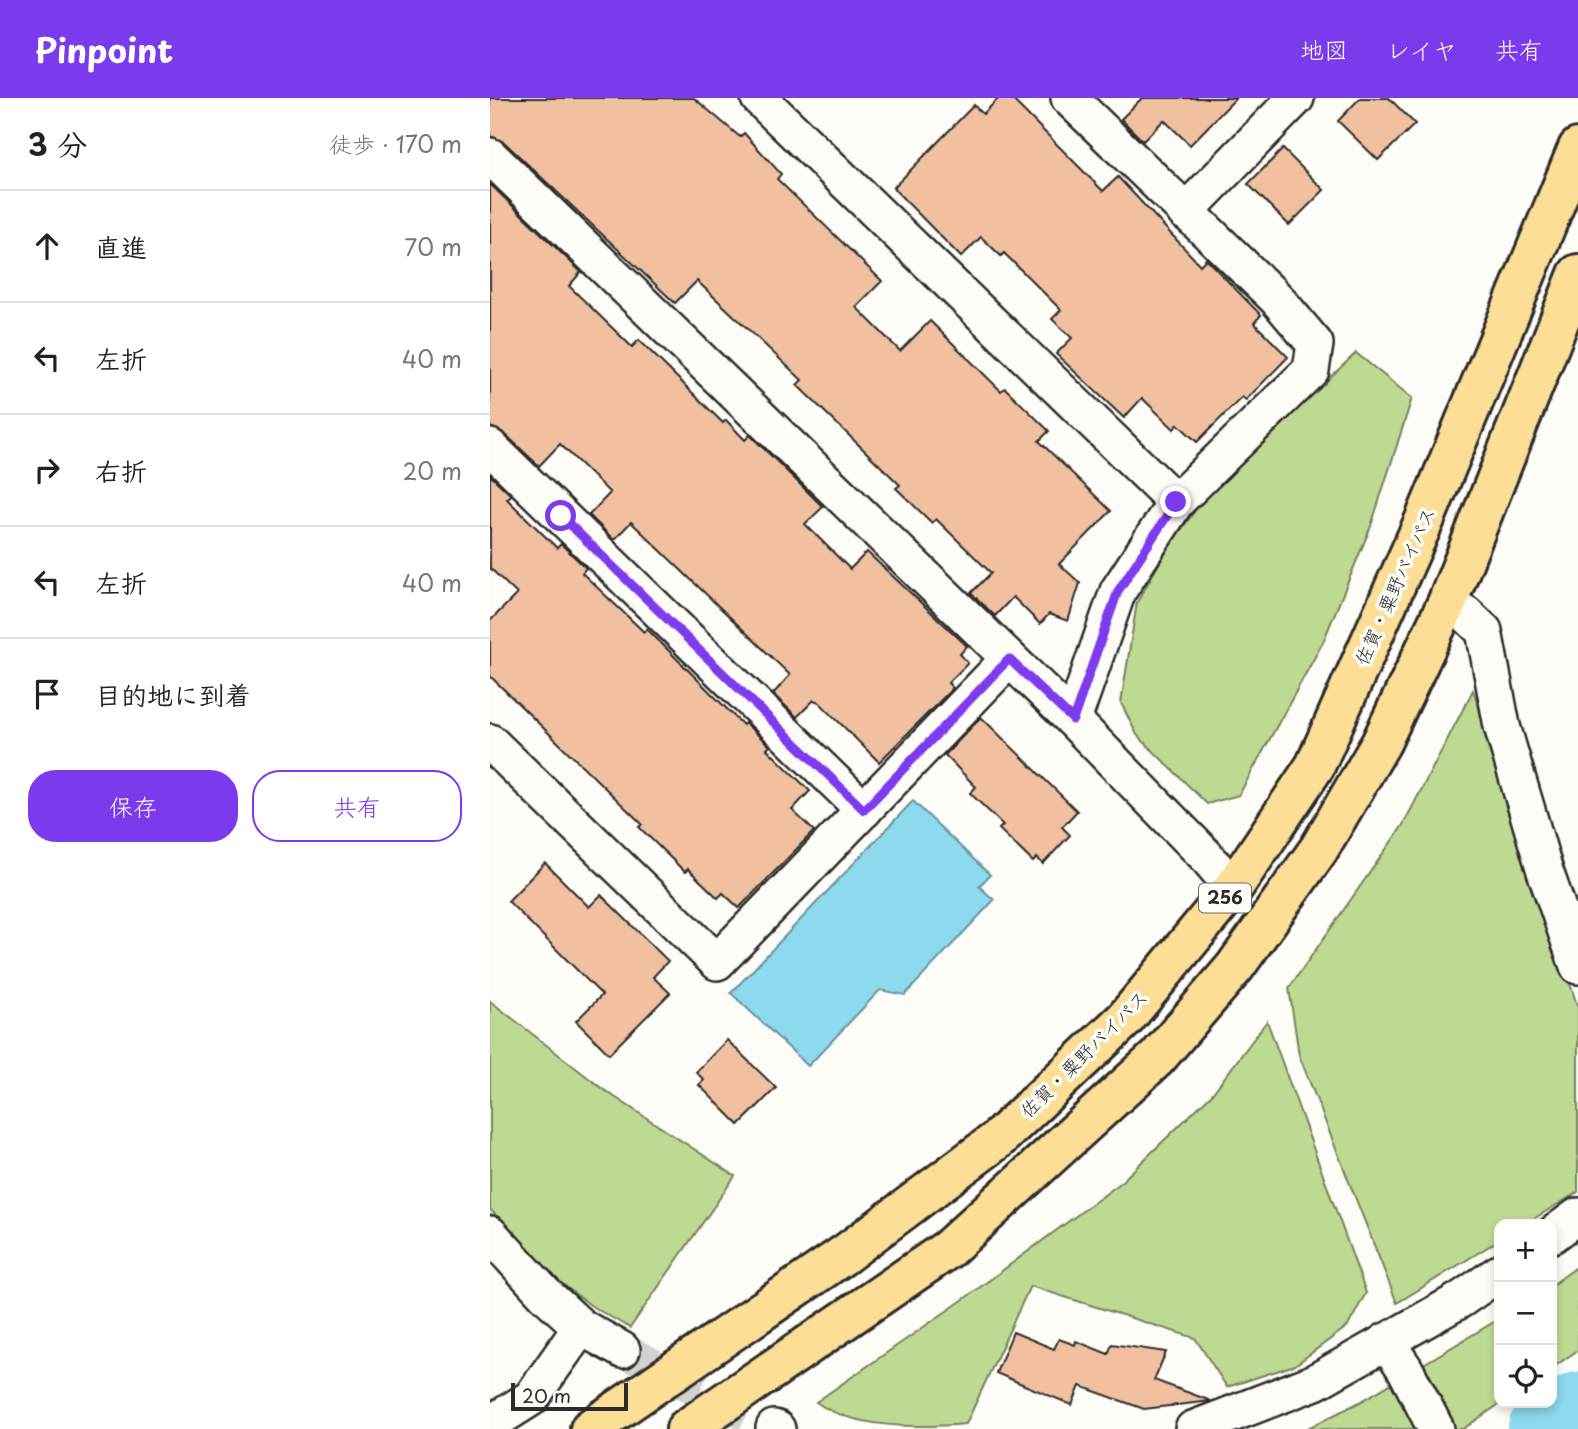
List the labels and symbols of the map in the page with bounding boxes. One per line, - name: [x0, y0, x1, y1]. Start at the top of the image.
- route end: [1160, 486, 1191, 517]
- route start: [545, 500, 576, 531]
- street label: 佐賀・粟野バイパス: [1347, 502, 1442, 669]
- road number: 256: [1199, 884, 1251, 912]
- street label: 佐賀・粟野バイパス: [1013, 983, 1154, 1124]
- scale bar: [511, 1380, 628, 1412]

